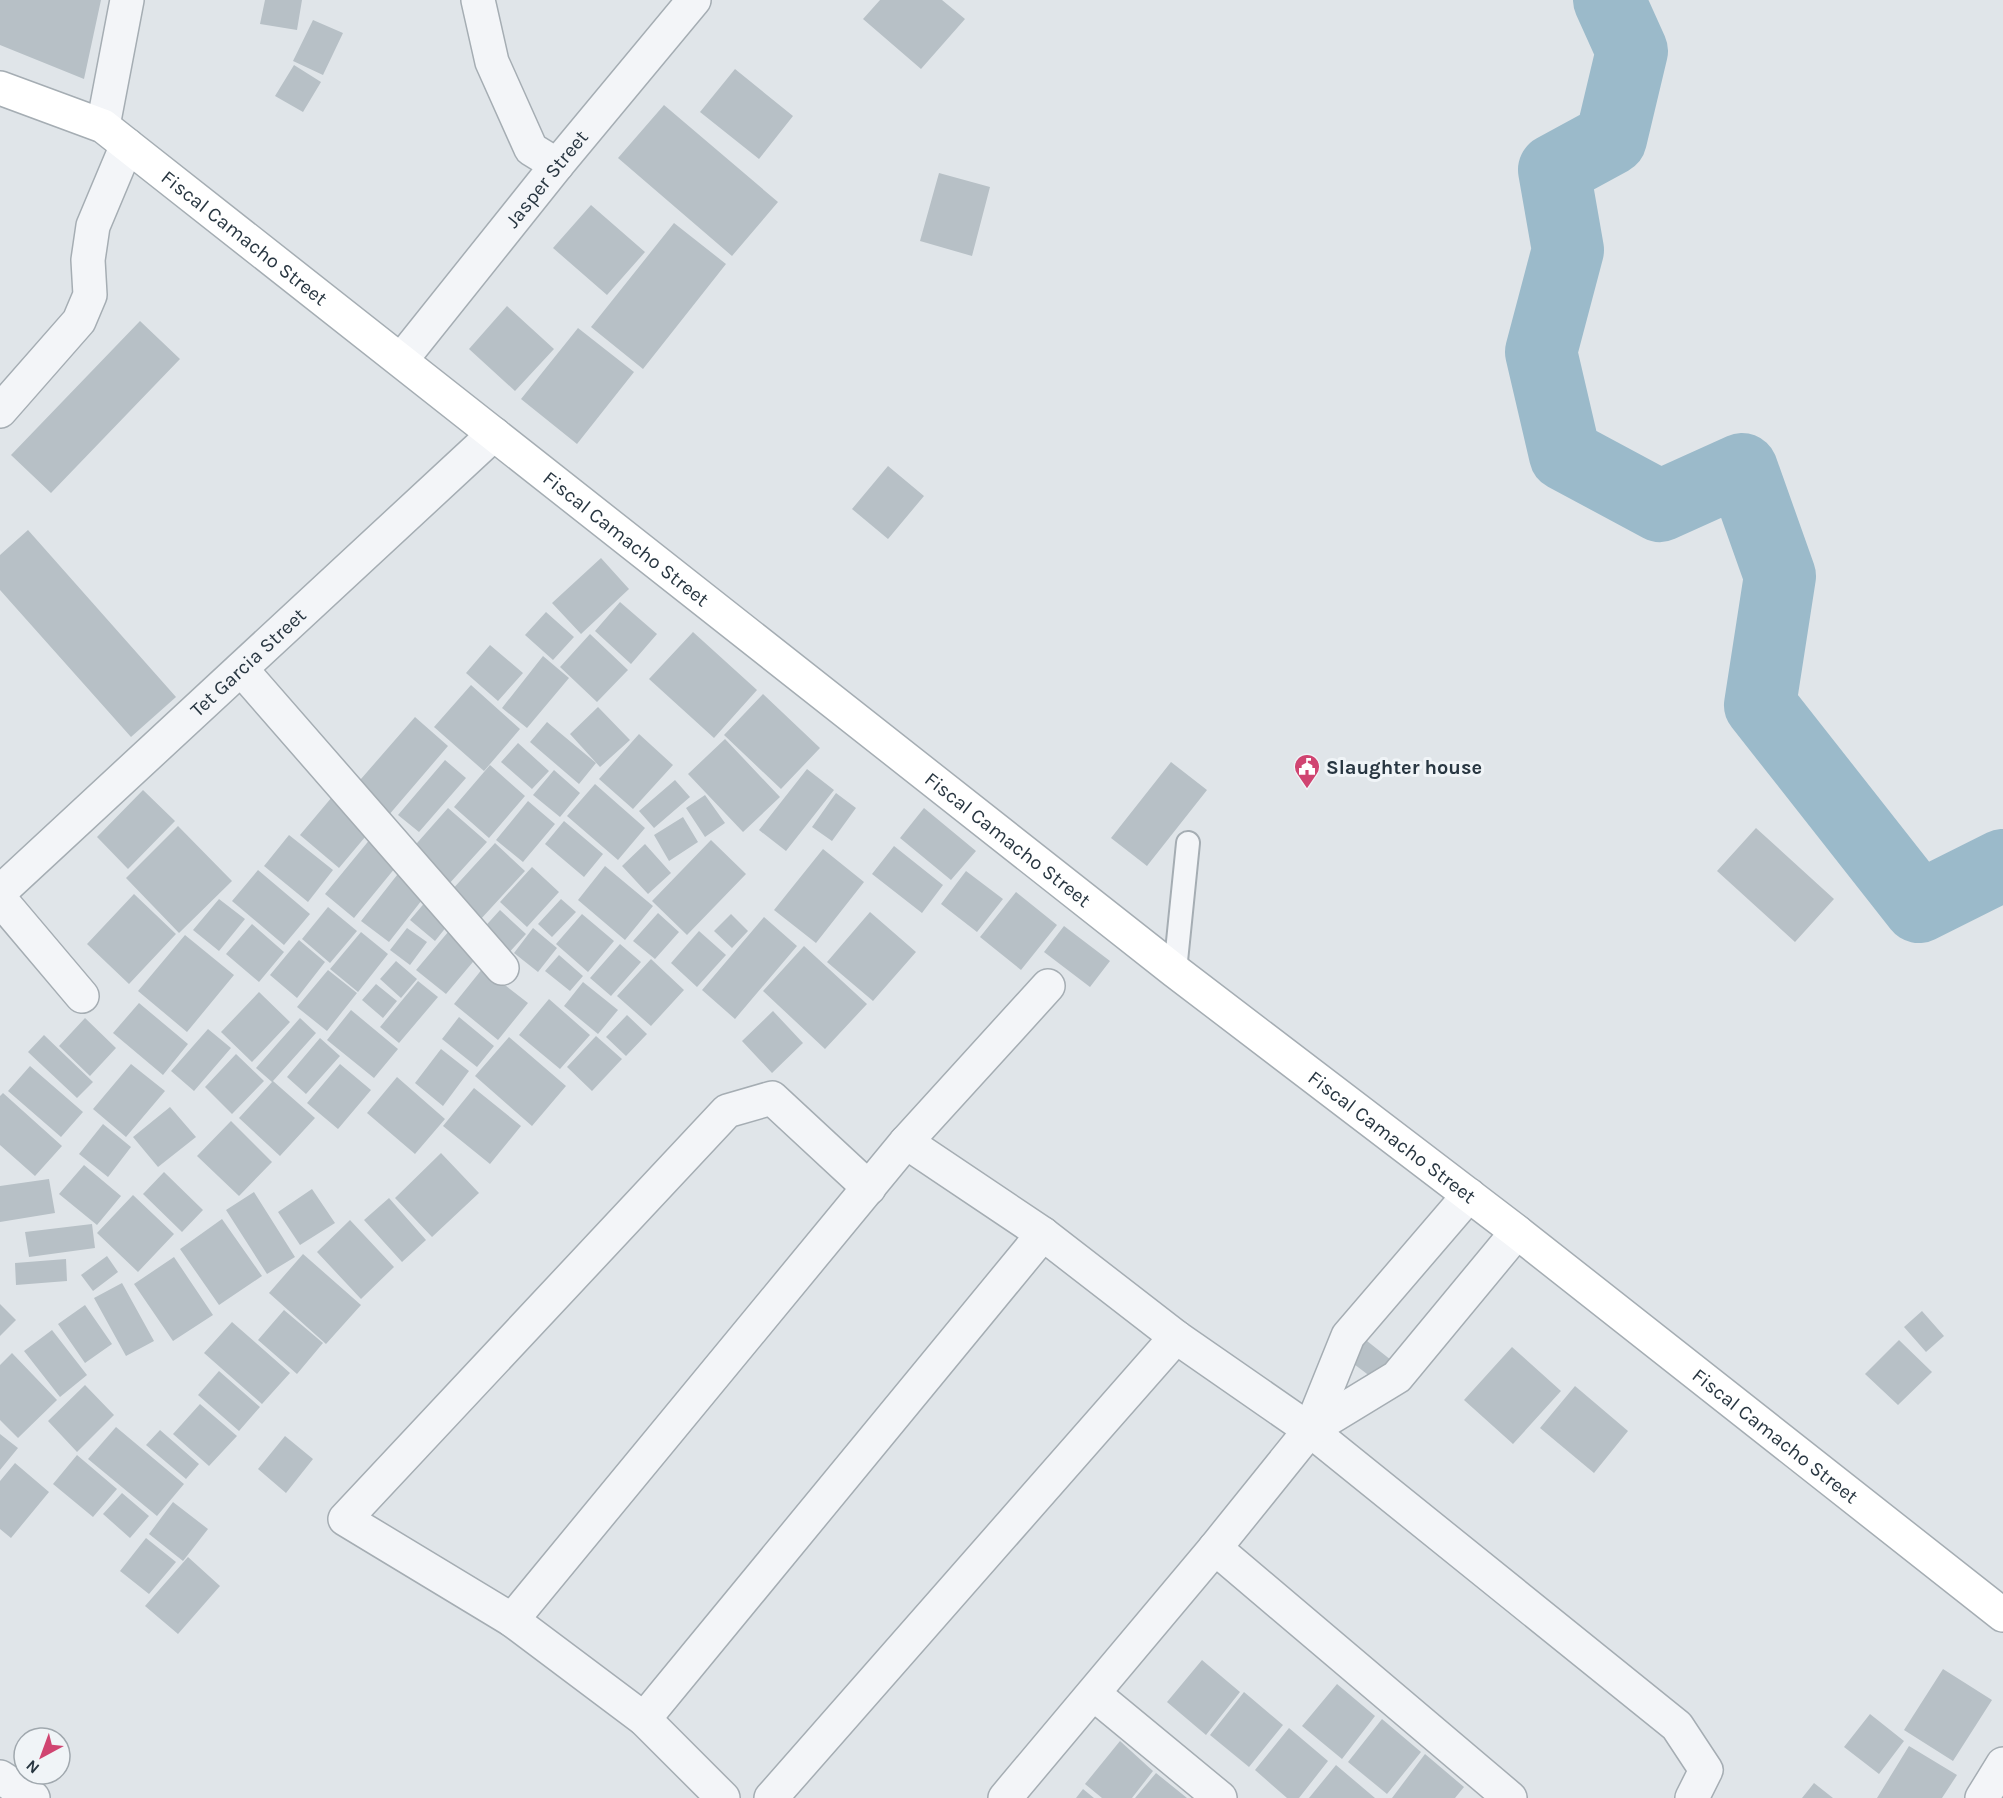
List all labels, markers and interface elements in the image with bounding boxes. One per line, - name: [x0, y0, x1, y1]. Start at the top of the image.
- street label: Jasper Street: [501, 125, 593, 232]
- street label: Fiscal Camacho Street: [157, 166, 332, 311]
- street label: Fiscal Camacho Street: [538, 466, 714, 612]
- street label: Tet Garcia Street: [186, 603, 311, 722]
- public building icon: Slaughter house: [1292, 752, 1322, 790]
- place label: Slaughter house: [1326, 756, 1482, 779]
- street label: Fiscal Camacho Street: [920, 767, 1095, 912]
- street label: Fiscal Camacho Street: [1304, 1066, 1481, 1209]
- street label: Fiscal Camacho Street: [1688, 1364, 1863, 1509]
- north arrow: [12, 1726, 72, 1786]
- text: N: [22, 1756, 43, 1778]

